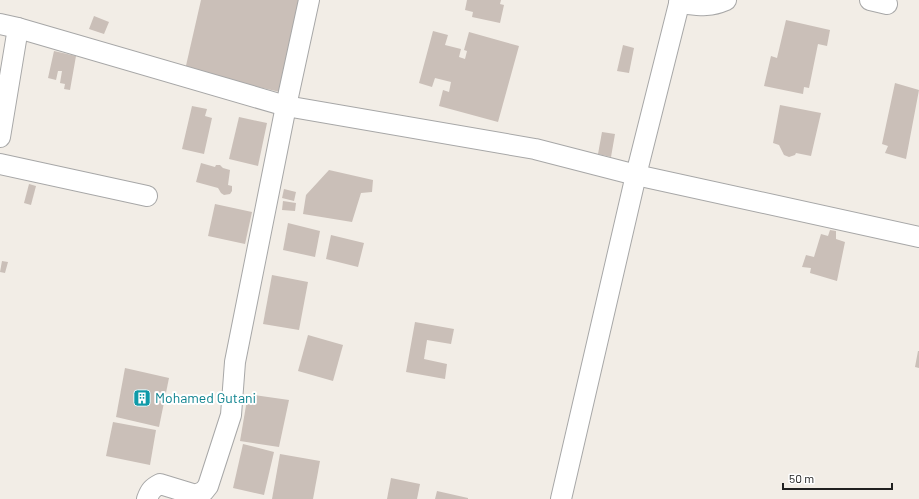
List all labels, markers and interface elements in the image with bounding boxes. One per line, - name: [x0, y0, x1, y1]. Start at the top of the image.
- building icon: Mohamed Gutani: [132, 388, 152, 408]
- place label: Mohamed Gutani: [155, 389, 256, 406]
- scale bar: [783, 465, 892, 491]
- text: 50 m: [789, 471, 814, 485]

